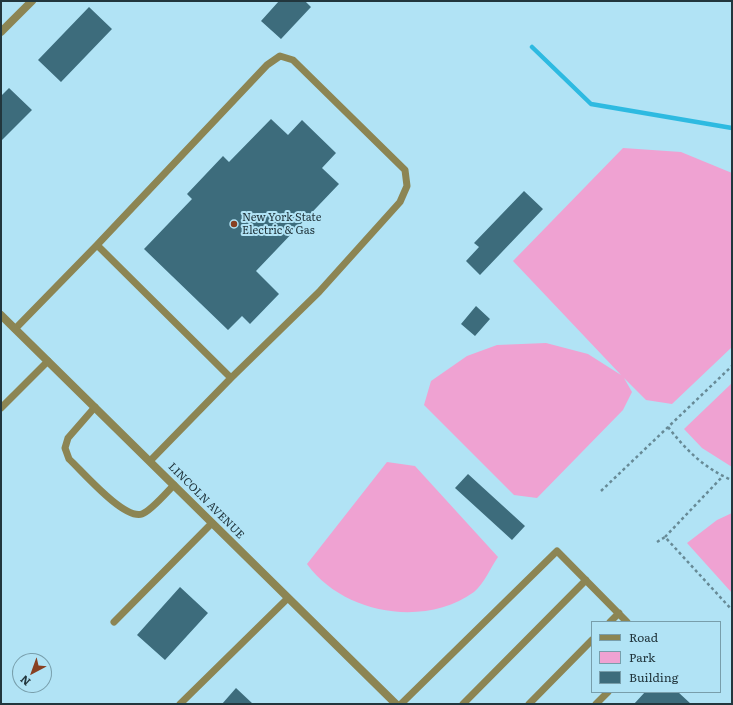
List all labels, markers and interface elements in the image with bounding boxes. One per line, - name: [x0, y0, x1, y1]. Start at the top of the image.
- place label: New York State Electric & Gas: [242, 211, 321, 237]
- marker: New York State Electric & Gas: [229, 219, 239, 229]
- street label: LINCOLN AVENUE: [165, 460, 247, 542]
- legend: [591, 621, 721, 693]
- text: Road: [629, 628, 658, 646]
- text: Park: [629, 648, 655, 666]
- north arrow: [12, 653, 52, 693]
- text: Building: [629, 668, 678, 686]
- text: N: [16, 672, 34, 690]

